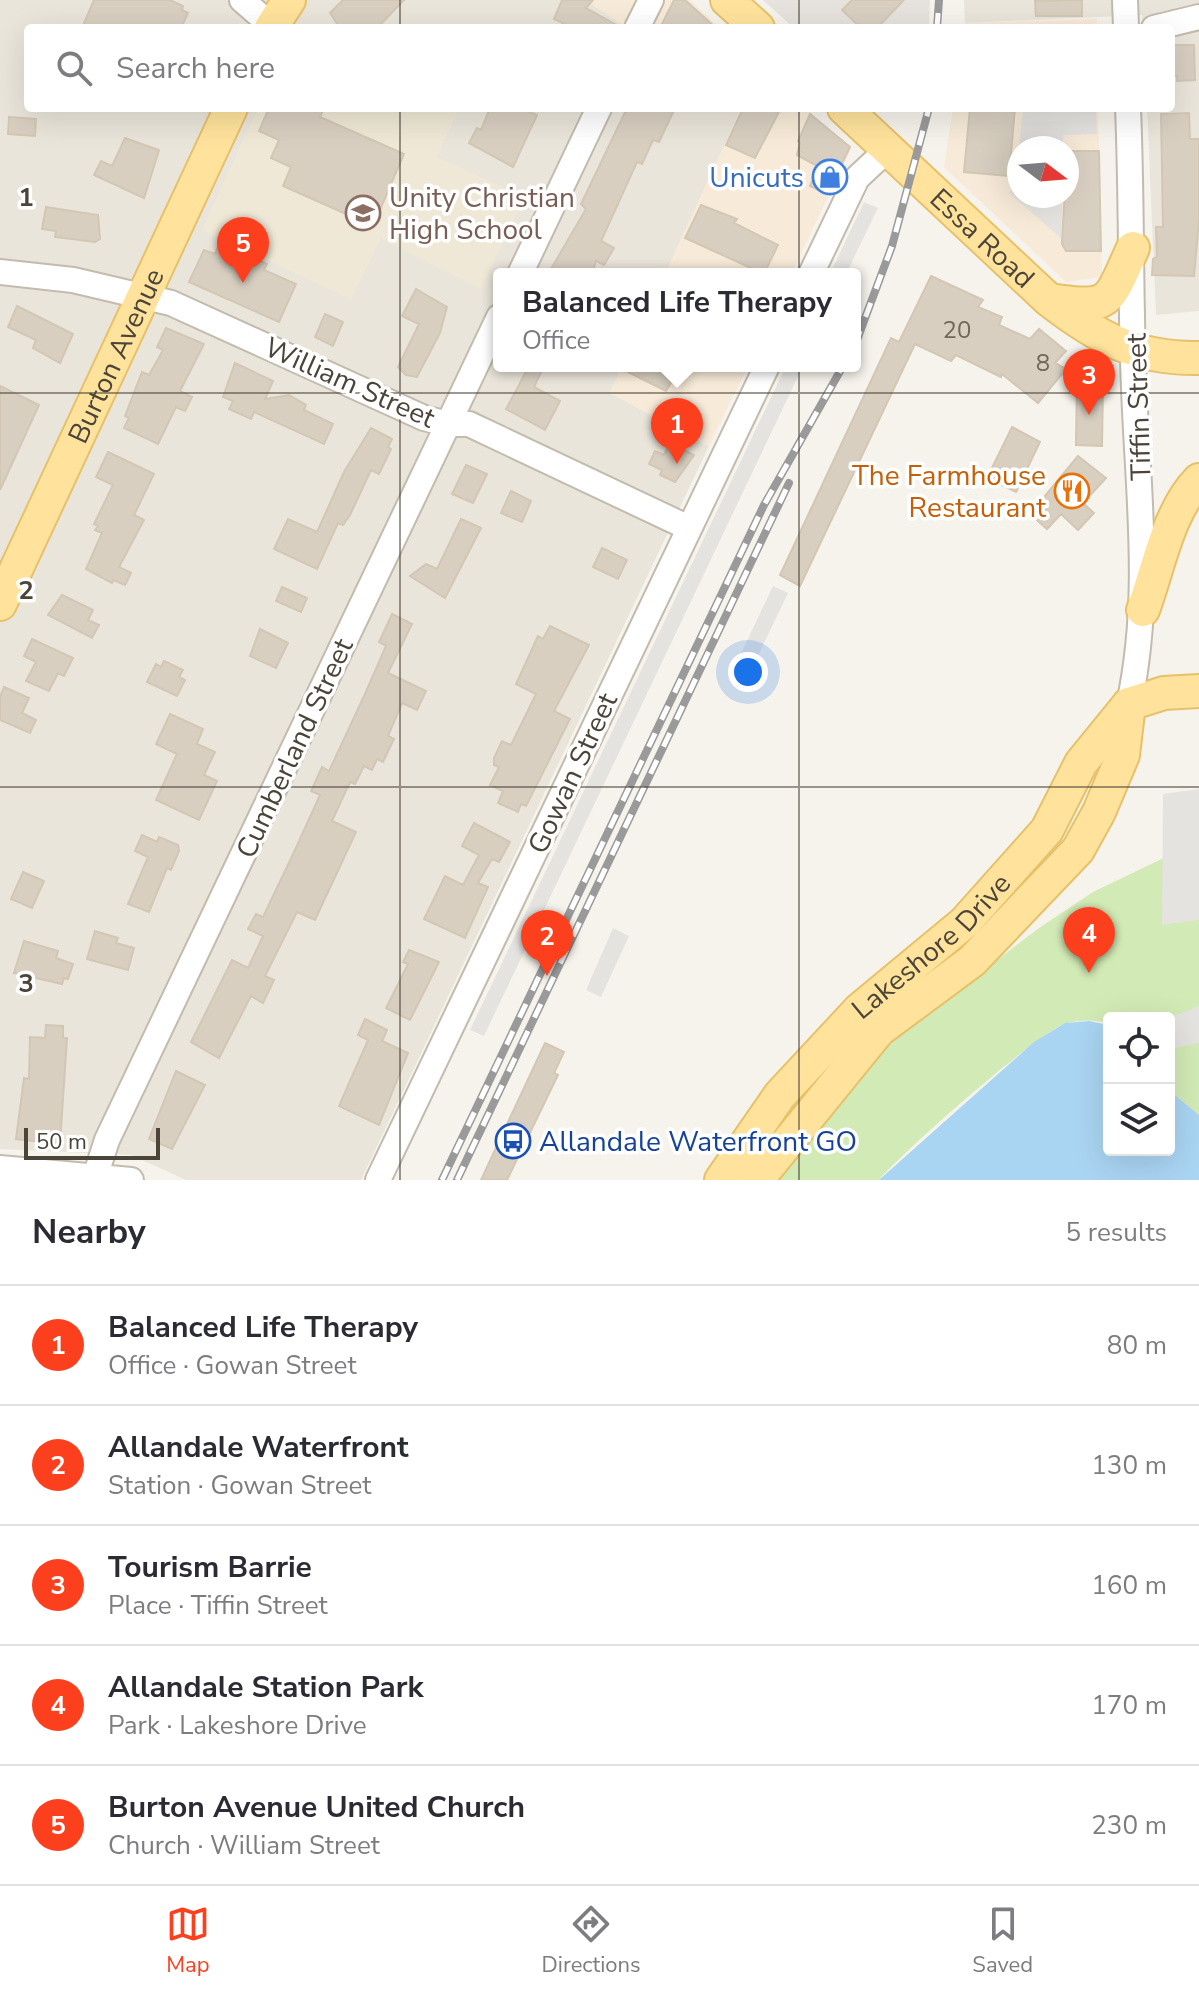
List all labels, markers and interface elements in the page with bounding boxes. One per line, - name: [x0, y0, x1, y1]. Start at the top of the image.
- search box: [24, 24, 1175, 112]
- icon: search: [52, 46, 96, 90]
- text: Search here: [116, 48, 275, 89]
- north arrow: [1007, 136, 1079, 208]
- shop icon: Unicuts: [811, 158, 849, 196]
- place label: Unicuts: [709, 159, 804, 197]
- place label: Unity Christian High School: [389, 179, 575, 249]
- text: 1: [18, 180, 34, 215]
- street label: Essa Road: [921, 180, 1043, 297]
- school or university icon: Unity Christian High School: [344, 194, 382, 232]
- pin: 5: [217, 217, 269, 283]
- street label: Burton Avenue: [59, 262, 174, 450]
- popup: [493, 268, 861, 372]
- text: Balanced Life Therapy: [522, 282, 832, 323]
- house number: 20: [943, 314, 971, 346]
- text: Office: [522, 323, 590, 358]
- street label: William Street: [258, 328, 441, 438]
- street label: Tiffin Street: [1117, 332, 1161, 481]
- house number: 8: [1036, 347, 1050, 379]
- pin: 3: [1063, 349, 1115, 415]
- pin: 1: [651, 398, 703, 464]
- place label: The Farmhouse Restaurant: [852, 457, 1046, 527]
- restaurant icon: The Farmhouse Restaurant: [1053, 472, 1091, 510]
- text: 2: [18, 573, 34, 608]
- street label: Cumberland Street: [227, 632, 363, 864]
- your location: [728, 652, 768, 692]
- street label: Gowan Street: [519, 687, 627, 860]
- street label: Lakeshore Drive: [844, 865, 1020, 1028]
- pin: 4: [1063, 907, 1115, 973]
- pin: 2: [521, 910, 573, 976]
- text: 3: [18, 966, 34, 1001]
- map controls: [1103, 1012, 1175, 1156]
- button: locate: [1103, 1012, 1175, 1084]
- button: layers: [1103, 1084, 1175, 1156]
- bus stop icon: Allandale Waterfront GO: [494, 1122, 532, 1160]
- place label: Allandale Waterfront GO: [539, 1123, 857, 1161]
- scale bar: [24, 1124, 160, 1160]
- text: 50 m: [36, 1127, 87, 1157]
- text: Nearby: [32, 1209, 146, 1255]
- text: 5 results: [1066, 1215, 1167, 1250]
- text: Balanced Life Therapy: [108, 1307, 418, 1348]
- text: 1: [50, 1328, 66, 1363]
- text: 80 m: [1107, 1328, 1167, 1363]
- text: Office · Gowan Street: [108, 1348, 357, 1383]
- text: Allandale Waterfront: [108, 1427, 409, 1468]
- text: 2: [50, 1448, 66, 1483]
- text: 130 m: [1091, 1448, 1167, 1483]
- text: Station · Gowan Street: [108, 1468, 371, 1503]
- text: Tourism Barrie: [108, 1547, 312, 1588]
- text: 3: [50, 1568, 66, 1603]
- text: 160 m: [1091, 1568, 1167, 1603]
- text: Place · Tiffin Street: [108, 1588, 328, 1623]
- text: Allandale Station Park: [108, 1667, 424, 1708]
- text: 4: [50, 1688, 66, 1723]
- text: 170 m: [1091, 1688, 1167, 1723]
- text: Park · Lakeshore Drive: [108, 1708, 367, 1743]
- text: Burton Avenue United Church: [108, 1787, 525, 1828]
- text: 5: [50, 1808, 66, 1843]
- text: 230 m: [1091, 1808, 1167, 1843]
- text: Church · William Street: [108, 1828, 380, 1863]
- tab: Map: [166, 1902, 210, 1980]
- tab: Directions: [542, 1902, 641, 1980]
- tab: Saved: [972, 1902, 1033, 1980]

